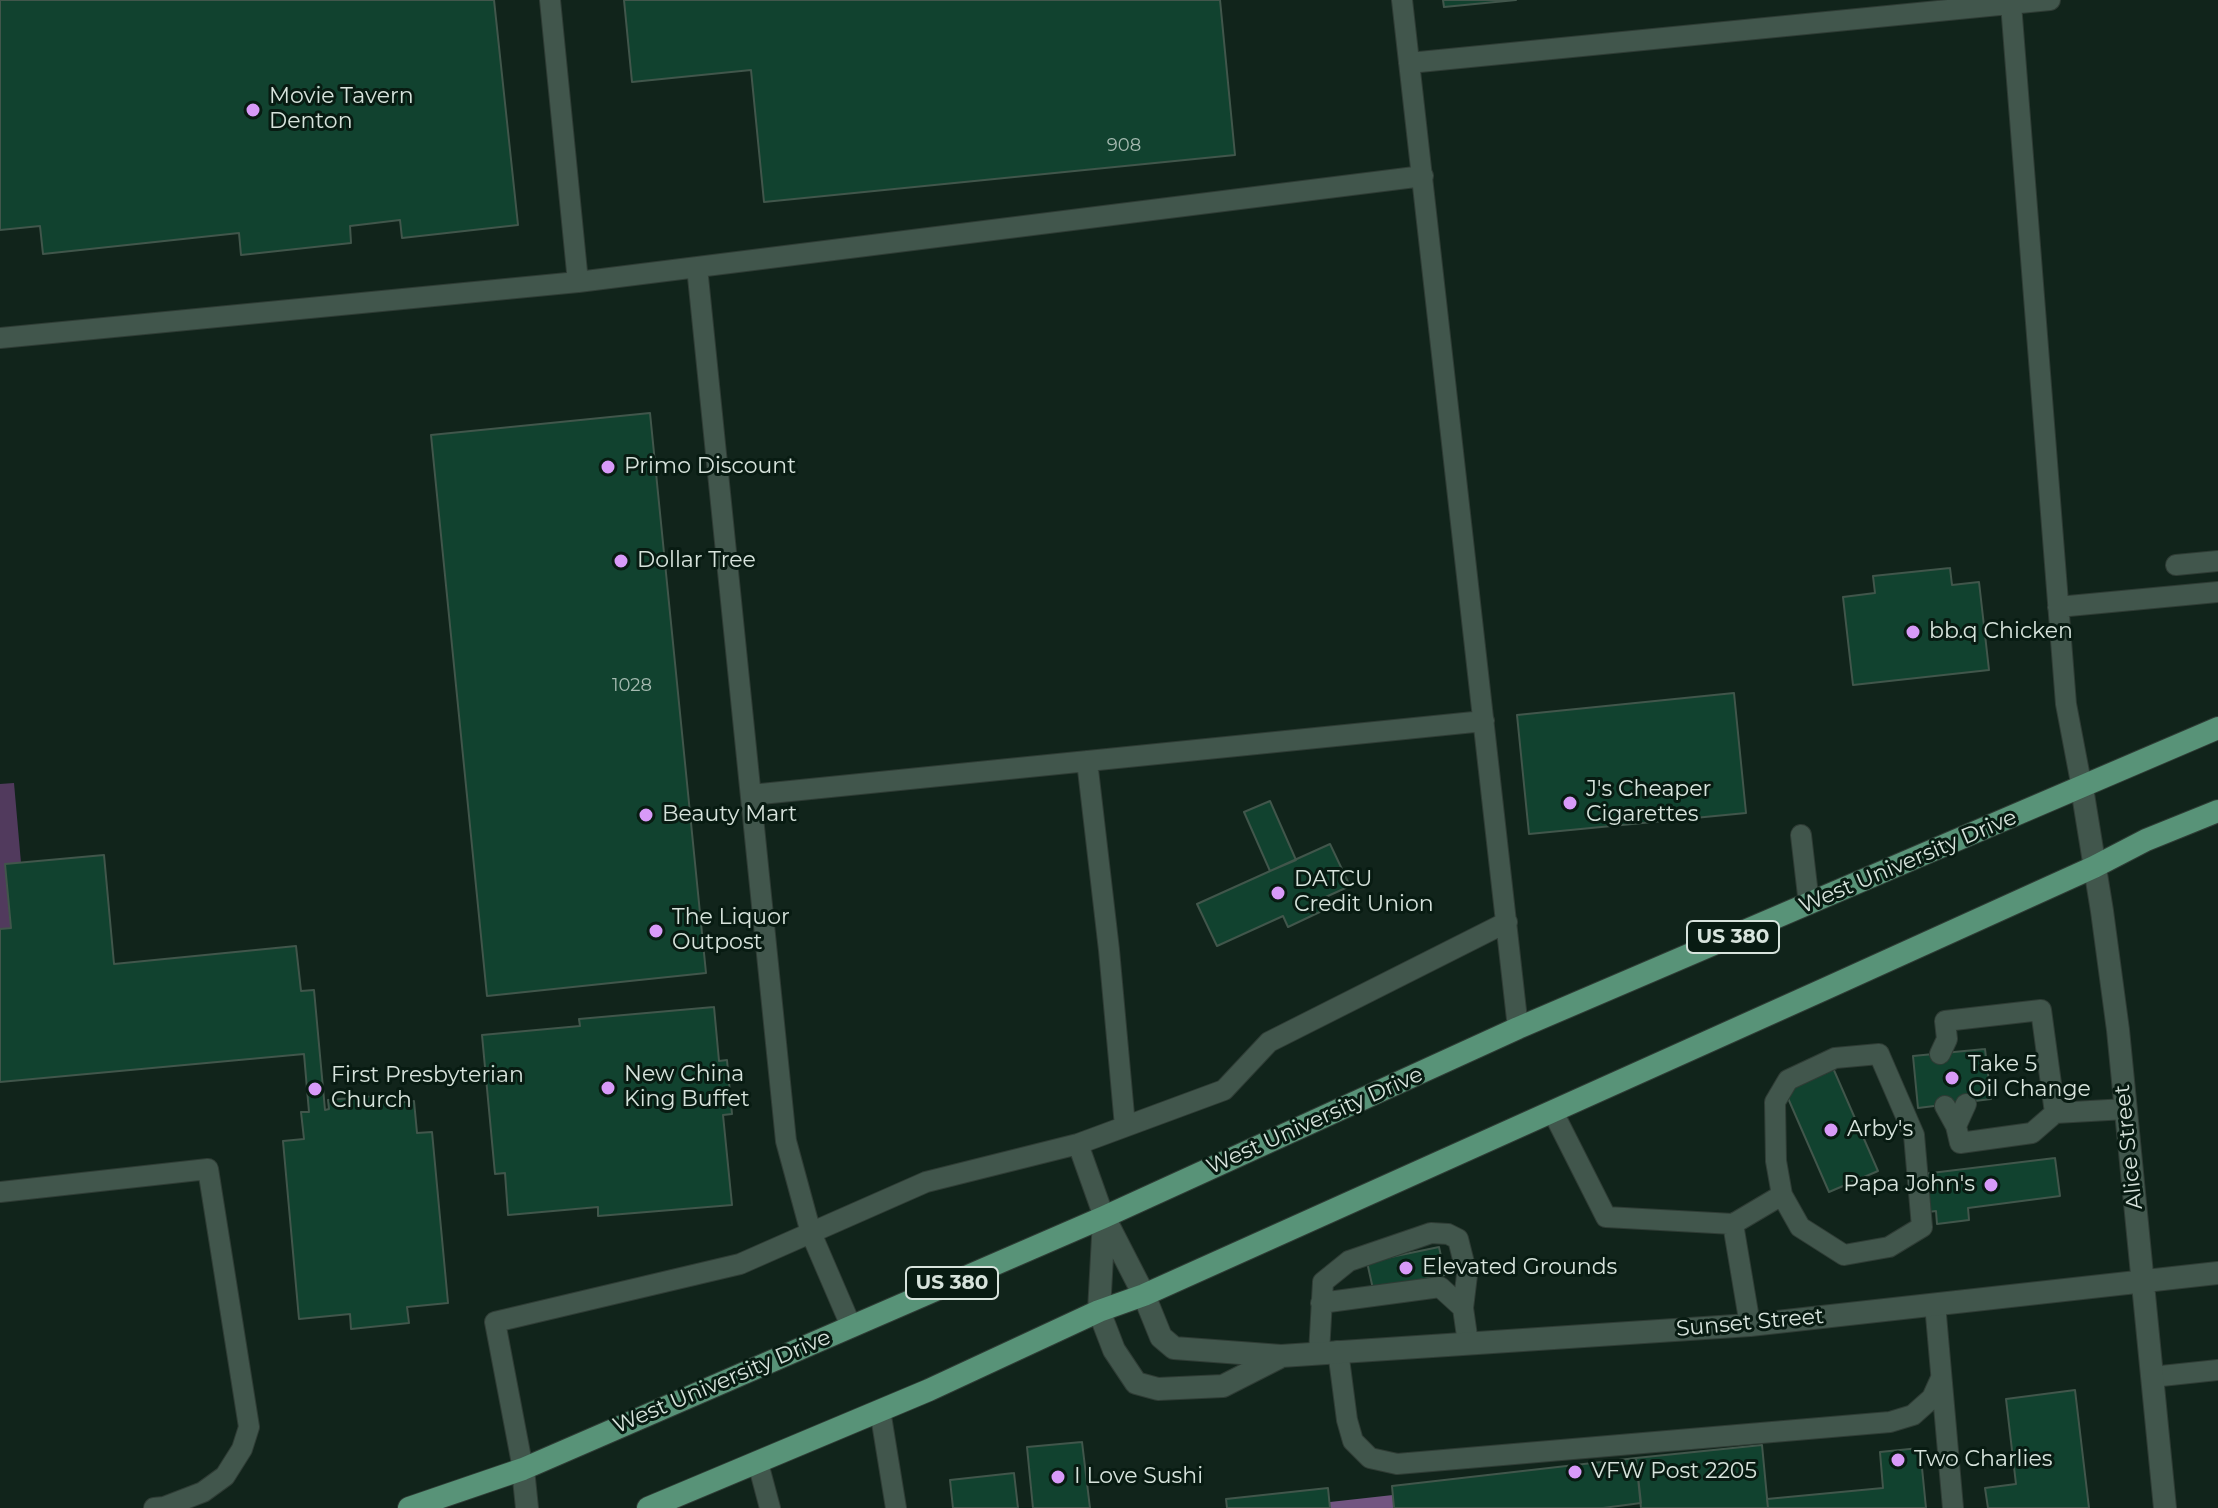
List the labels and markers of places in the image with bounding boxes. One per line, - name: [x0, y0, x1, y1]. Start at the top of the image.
- place label: Movie Tavern Denton: [269, 84, 414, 136]
- marker: Movie Tavern Denton: [244, 101, 262, 119]
- place label: Primo Discount: [624, 454, 796, 480]
- marker: Primo Discount: [599, 458, 617, 476]
- place label: Dollar Tree: [637, 548, 756, 574]
- marker: Dollar Tree: [612, 552, 630, 570]
- place label: bb.q Chicken: [1929, 619, 2073, 645]
- marker: bb.q Chicken: [1904, 623, 1922, 641]
- place label: J's Cheaper Cigarettes: [1586, 777, 1711, 828]
- marker: J's Cheaper Cigarettes: [1561, 794, 1579, 812]
- place label: Beauty Mart: [662, 802, 797, 828]
- marker: Beauty Mart: [637, 806, 655, 824]
- place label: DATCU Credit Union: [1294, 867, 1434, 918]
- marker: DATCU Credit Union: [1269, 884, 1287, 902]
- place label: The Liquor Outpost: [672, 905, 790, 956]
- marker: The Liquor Outpost: [647, 922, 665, 940]
- place label: Take 5 Oil Change: [1968, 1052, 2091, 1104]
- place label: New China King Buffet: [624, 1062, 750, 1114]
- place label: First Presbyterian Church: [331, 1063, 524, 1114]
- marker: Take 5 Oil Change: [1943, 1069, 1961, 1087]
- marker: New China King Buffet: [599, 1079, 617, 1097]
- marker: First Presbyterian Church: [306, 1080, 324, 1098]
- place label: Arby's: [1847, 1117, 1913, 1143]
- marker: Arby's: [1822, 1121, 1840, 1139]
- place label: Papa John's: [1843, 1172, 1975, 1198]
- marker: Papa John's: [1982, 1176, 2000, 1194]
- place label: Elevated Grounds: [1422, 1255, 1617, 1281]
- marker: Elevated Grounds: [1397, 1259, 1415, 1277]
- place label: Two Charlies: [1914, 1447, 2052, 1473]
- marker: Two Charlies: [1889, 1451, 1907, 1469]
- place label: VFW Post 2205: [1591, 1459, 1757, 1485]
- marker: VFW Post 2205: [1566, 1463, 1584, 1481]
- place label: I Love Sushi: [1074, 1464, 1203, 1490]
- marker: I Love Sushi: [1049, 1468, 1067, 1486]

